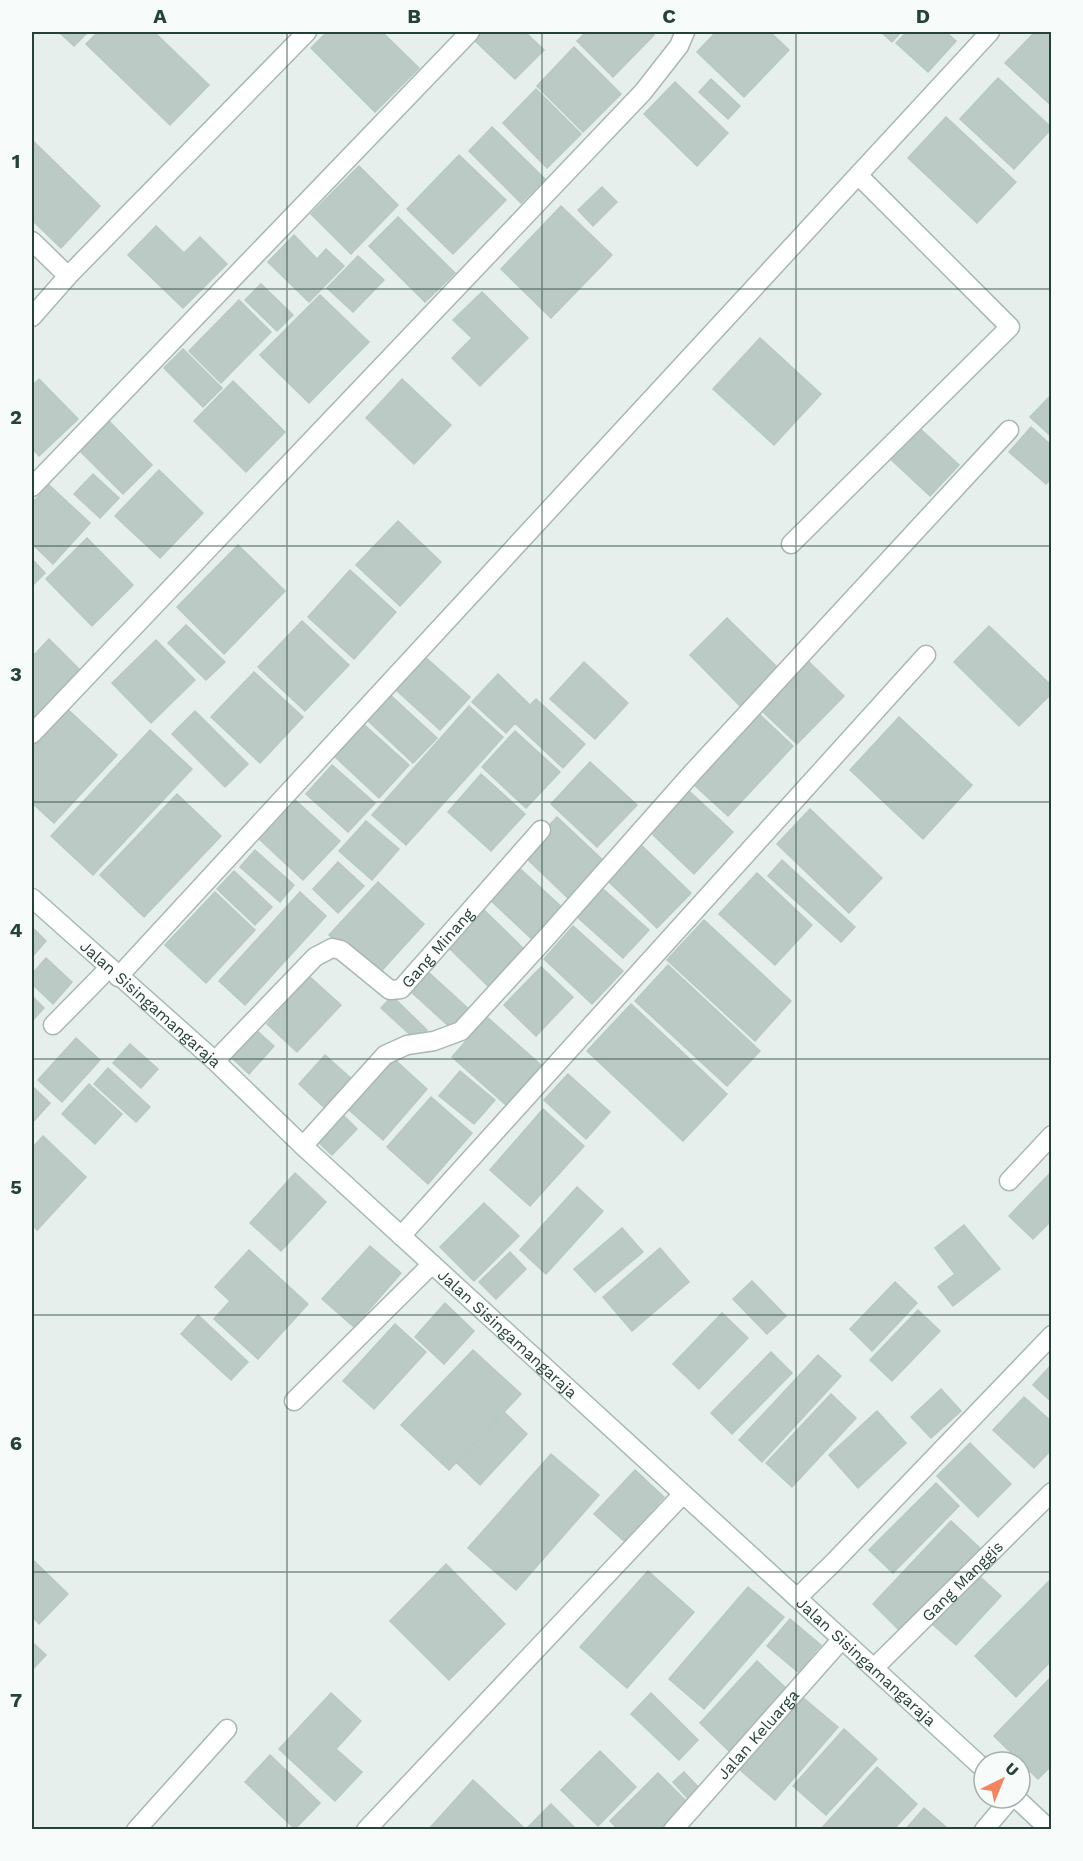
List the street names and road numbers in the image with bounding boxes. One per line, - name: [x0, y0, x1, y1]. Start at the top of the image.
- street label: Gang Minang: [398, 904, 478, 992]
- street label: Jalan Sisingamangaraja: [76, 936, 225, 1072]
- street label: Jalan Sisingamangaraja: [434, 1265, 581, 1402]
- street label: Gang Manggis: [918, 1537, 1007, 1625]
- street label: Jalan Sisingamangaraja: [792, 1593, 940, 1730]
- street label: Jalan Keluarga: [713, 1686, 803, 1783]

